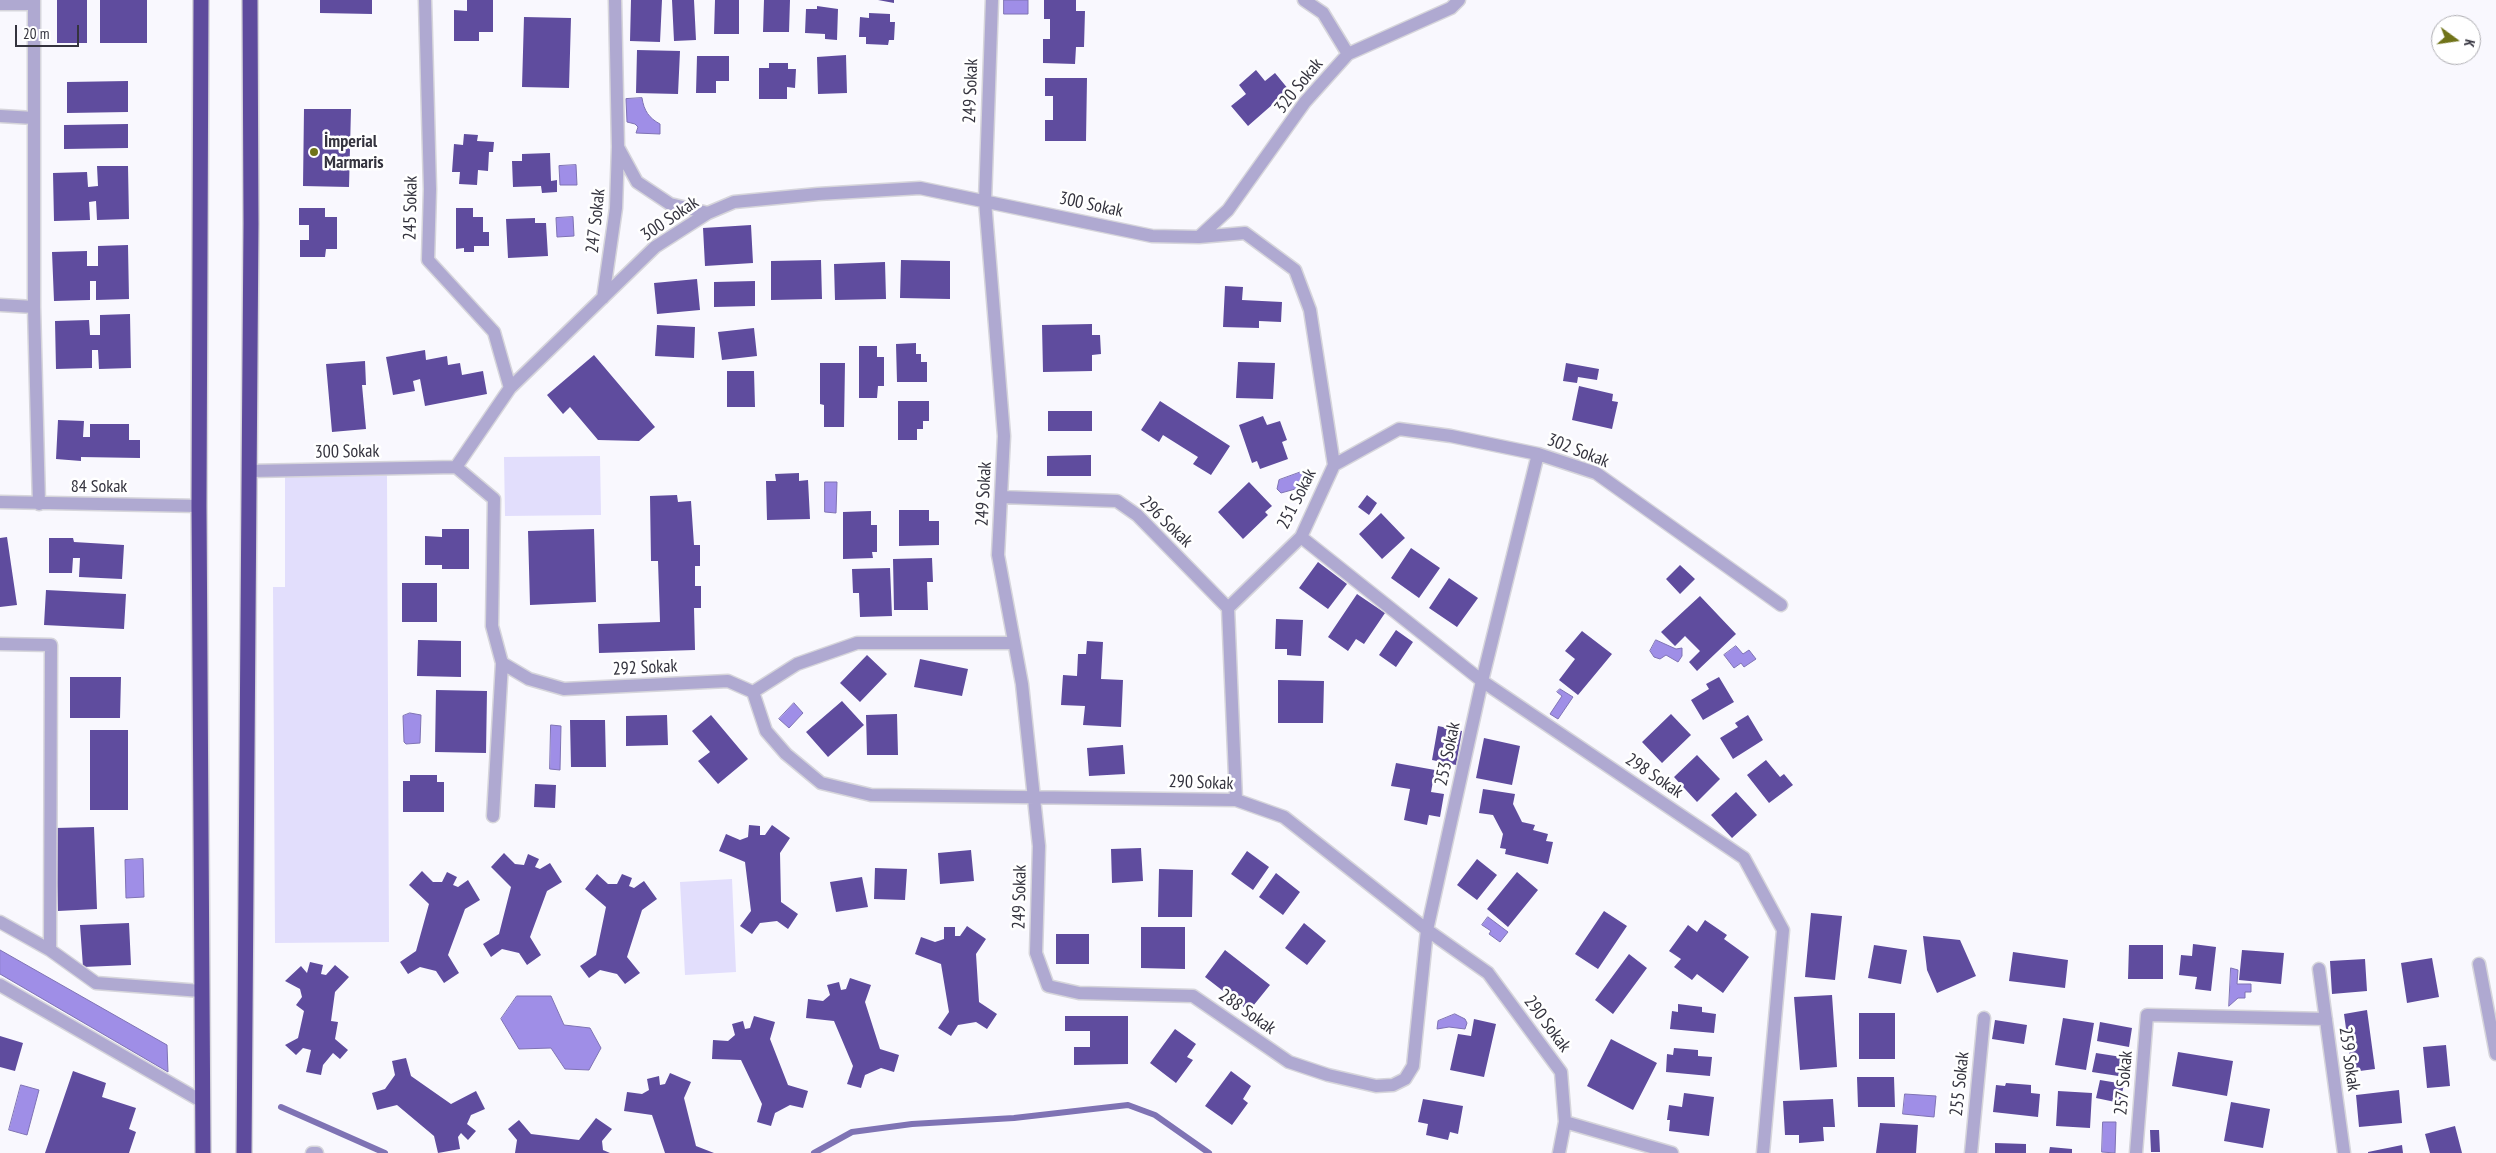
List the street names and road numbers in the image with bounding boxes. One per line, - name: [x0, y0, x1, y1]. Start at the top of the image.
- street label: 320 Sokak: [1270, 54, 1328, 118]
- street label: 249 Sokak: [959, 58, 983, 124]
- street label: 245 Sokak: [400, 175, 422, 241]
- street label: 247 Sokak: [582, 188, 610, 254]
- street label: 300 Sokak: [1057, 188, 1125, 222]
- street label: 300 Sokak: [637, 192, 703, 246]
- street label: 302 Sokak: [1544, 429, 1612, 473]
- street label: 300 Sokak: [314, 441, 380, 463]
- street label: 249 Sokak: [972, 461, 996, 527]
- street label: 251 Sokak: [1273, 465, 1321, 533]
- street label: 84 Sokak: [71, 476, 127, 498]
- street label: 296 Sokak: [1135, 492, 1197, 552]
- street label: 292 Sokak: [612, 656, 678, 680]
- street label: 253 Sokak: [1431, 720, 1465, 788]
- street label: 298 Sokak: [1621, 749, 1687, 803]
- street label: 290 Sokak: [1168, 771, 1234, 795]
- street label: 249 Sokak: [1009, 864, 1031, 930]
- street label: 288 Sokak: [1214, 985, 1280, 1039]
- street label: 290 Sokak: [1519, 992, 1575, 1056]
- street label: 259 Sokak: [2334, 1025, 2364, 1093]
- street label: 257 Sokak: [2110, 1050, 2138, 1116]
- street label: 255 Sokak: [1946, 1051, 1974, 1117]

